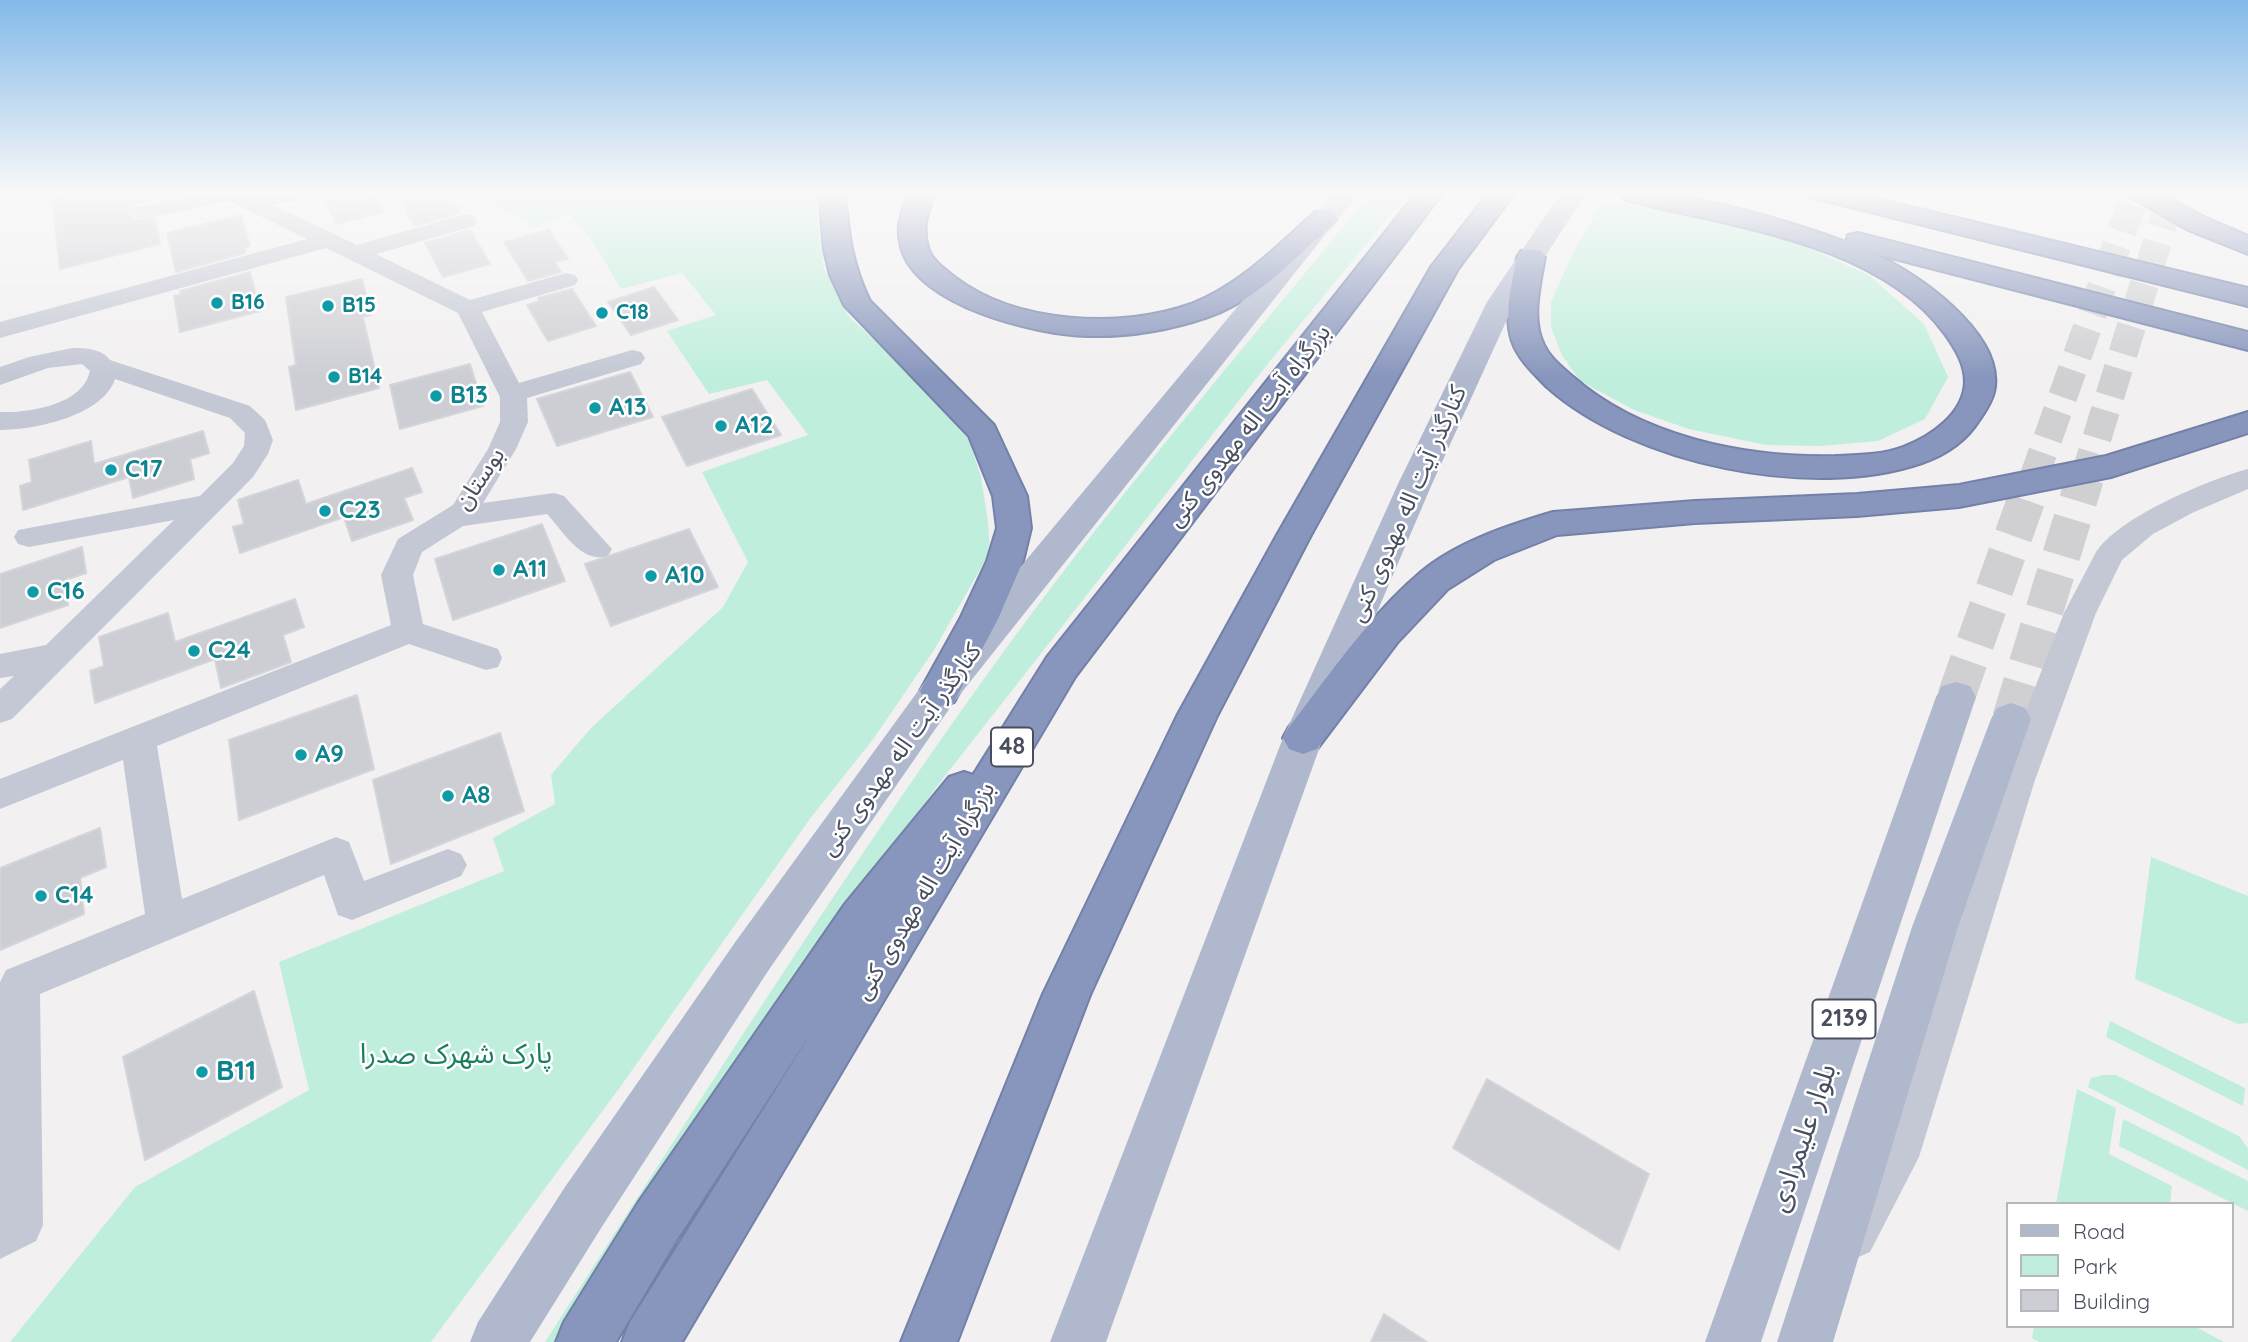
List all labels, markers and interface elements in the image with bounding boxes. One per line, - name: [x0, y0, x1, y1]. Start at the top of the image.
- place label: B16: [231, 290, 265, 316]
- place label: B15: [342, 293, 376, 319]
- marker: B16: [209, 295, 225, 311]
- marker: B15: [320, 298, 336, 314]
- place label: C18: [616, 300, 649, 326]
- marker: C18: [594, 305, 610, 321]
- street label: بزرگراه آیت اله مهدوی کنی: [1161, 319, 1337, 533]
- place label: B14: [348, 364, 382, 390]
- marker: B14: [326, 369, 342, 385]
- street label: کنارگذر آیت اله مهدوی کنی: [1343, 381, 1473, 627]
- place label: B13: [450, 382, 488, 410]
- marker: B13: [428, 388, 444, 404]
- place label: A13: [609, 394, 647, 422]
- marker: A13: [587, 400, 603, 416]
- place label: A12: [735, 412, 773, 440]
- marker: A12: [713, 418, 729, 434]
- street label: بوستان: [449, 442, 511, 516]
- place label: C17: [125, 456, 163, 484]
- marker: C17: [103, 462, 119, 478]
- place label: C23: [339, 497, 381, 525]
- marker: C23: [317, 503, 333, 519]
- place label: A11: [513, 556, 547, 584]
- marker: A11: [491, 562, 507, 578]
- place label: A10: [665, 562, 704, 590]
- marker: A10: [643, 568, 659, 584]
- place label: C16: [47, 578, 85, 606]
- marker: C16: [25, 584, 41, 600]
- place label: C24: [208, 637, 251, 665]
- street label: کنارگذر آیت اله مهدوی کنی: [814, 638, 988, 862]
- marker: C24: [186, 643, 202, 659]
- road number: 48: [991, 727, 1033, 766]
- place label: A9: [315, 741, 344, 769]
- marker: A9: [293, 747, 309, 763]
- street label: بزرگراه آیت اله مهدوی کنی: [848, 777, 1002, 1005]
- place label: A8: [462, 782, 490, 810]
- marker: A8: [440, 788, 456, 804]
- place label: C14: [55, 882, 93, 910]
- marker: C14: [33, 888, 49, 904]
- road number: 2139: [1812, 1000, 1876, 1038]
- park label: پارک شهرک صدرا: [360, 1038, 552, 1072]
- place label: B11: [216, 1055, 256, 1089]
- street label: بلوار علیمرادی: [1762, 1059, 1844, 1217]
- marker: B11: [194, 1064, 210, 1080]
- legend: [2007, 1202, 2234, 1328]
- text: Road: [2073, 1218, 2125, 1244]
- text: Park: [2073, 1253, 2117, 1279]
- text: Building: [2073, 1288, 2150, 1314]

